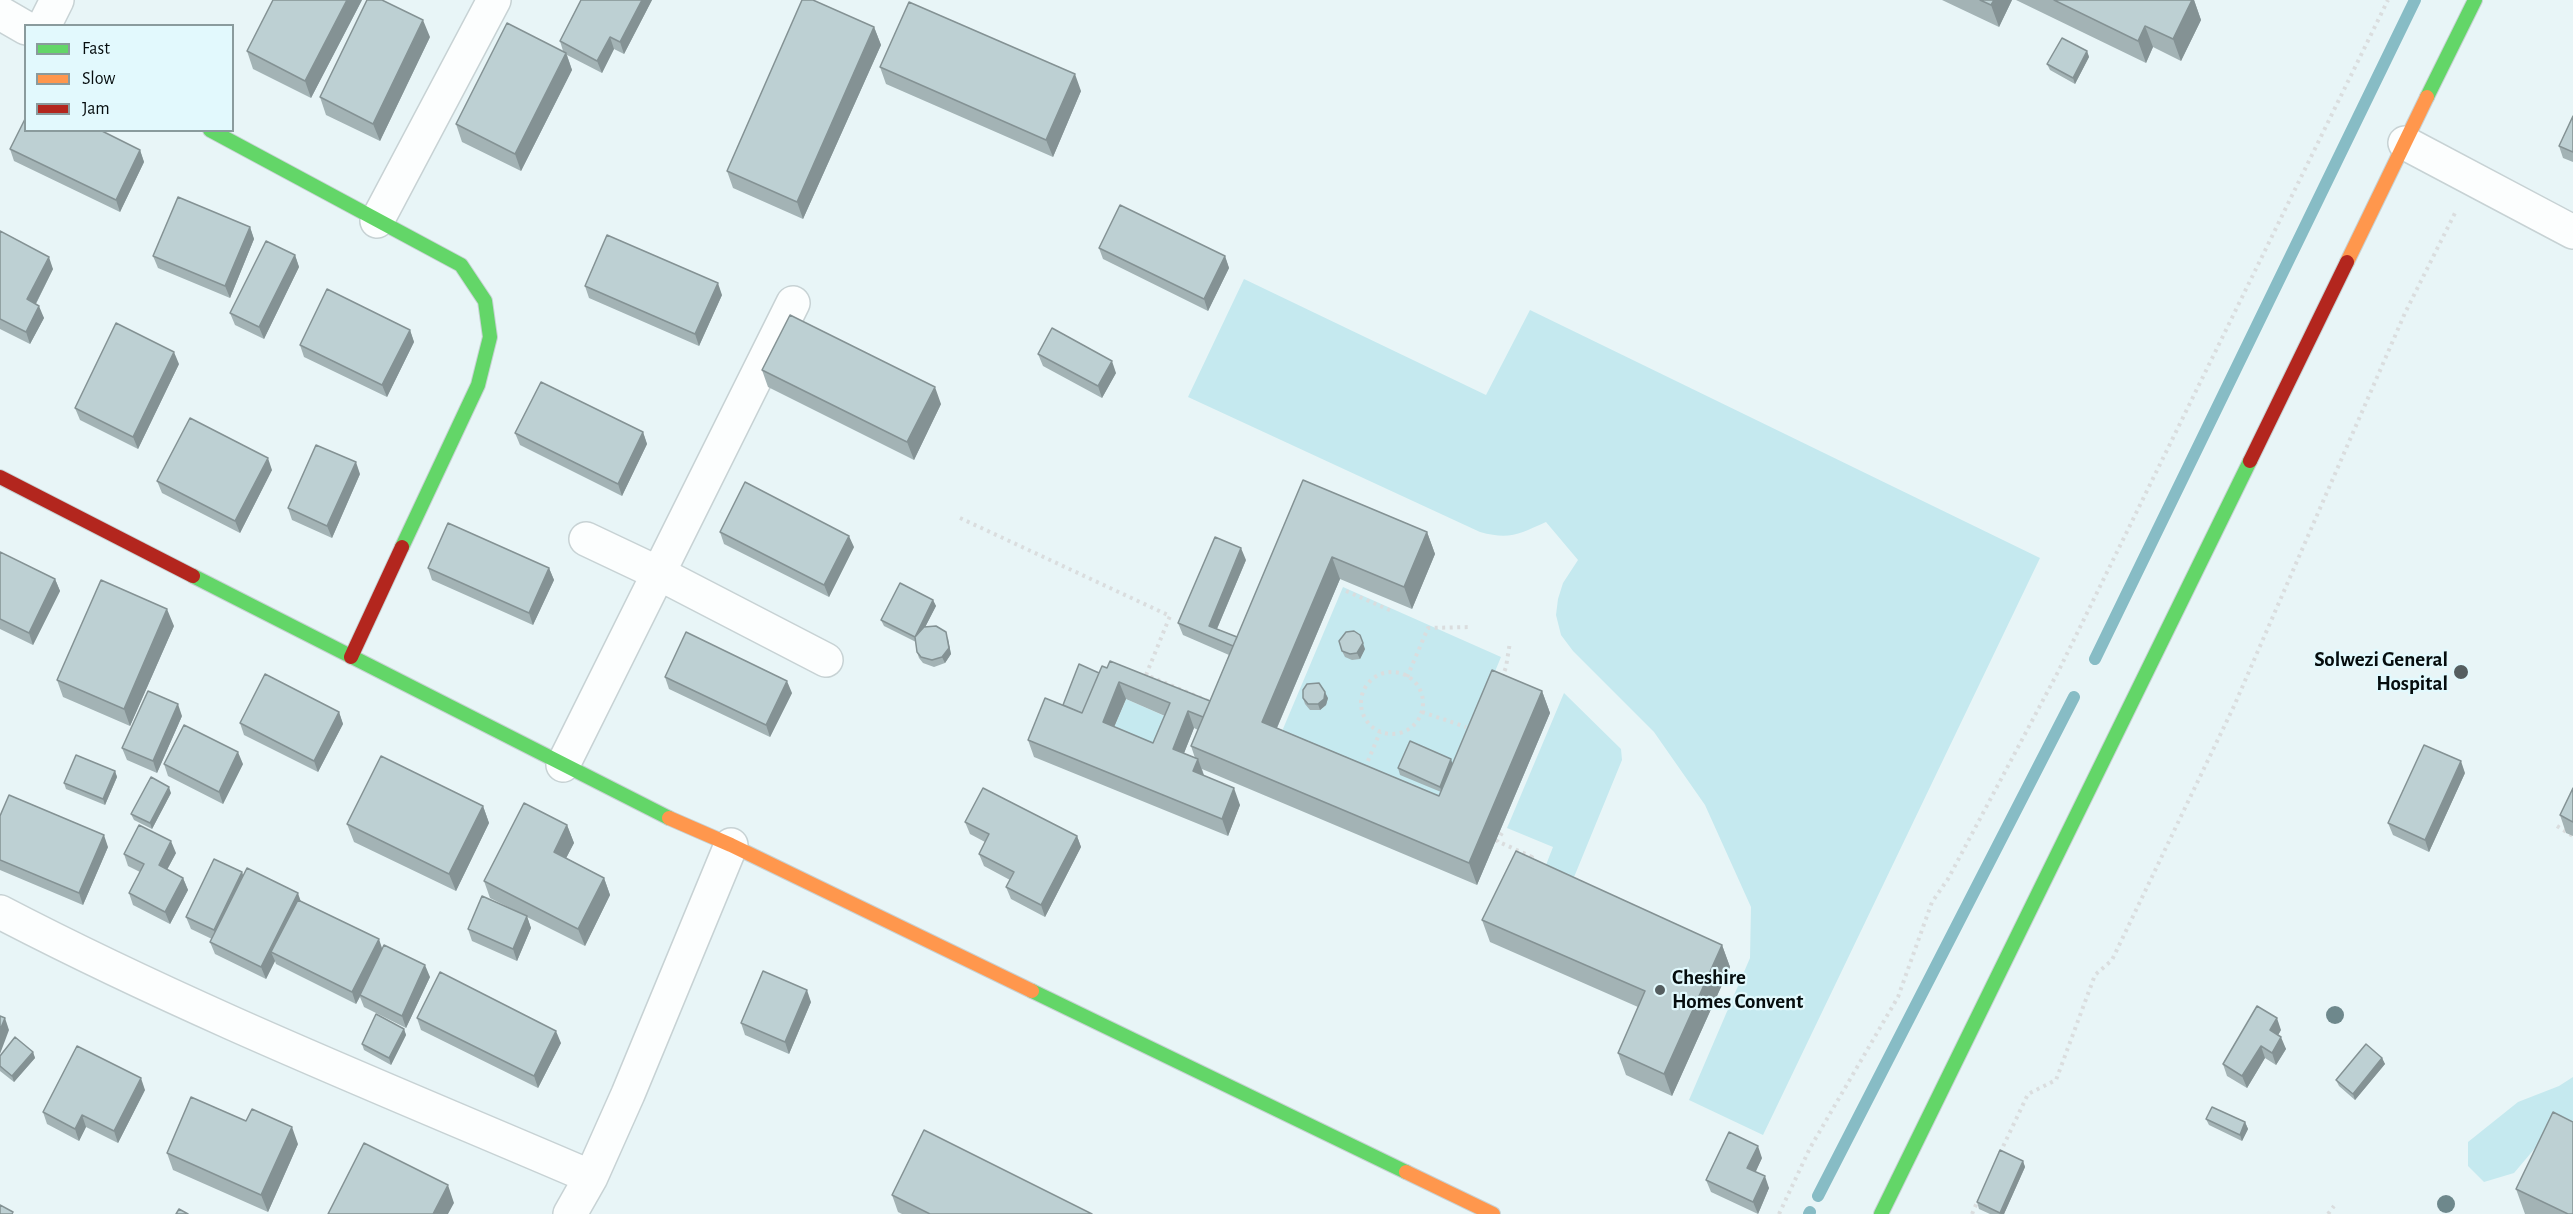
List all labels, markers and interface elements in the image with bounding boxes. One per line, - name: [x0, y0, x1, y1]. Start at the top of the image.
- legend: [24, 24, 234, 132]
- text: Fast: [82, 40, 110, 58]
- text: Slow: [82, 70, 115, 88]
- text: Jam: [82, 100, 110, 118]
- place label: Solwezi General Hospital: [2314, 647, 2448, 697]
- marker: Solwezi General Hospital: [2452, 663, 2470, 681]
- place label: Cheshire Homes Convent: [1672, 965, 1803, 1015]
- marker: Cheshire Homes Convent: [1653, 983, 1667, 997]

